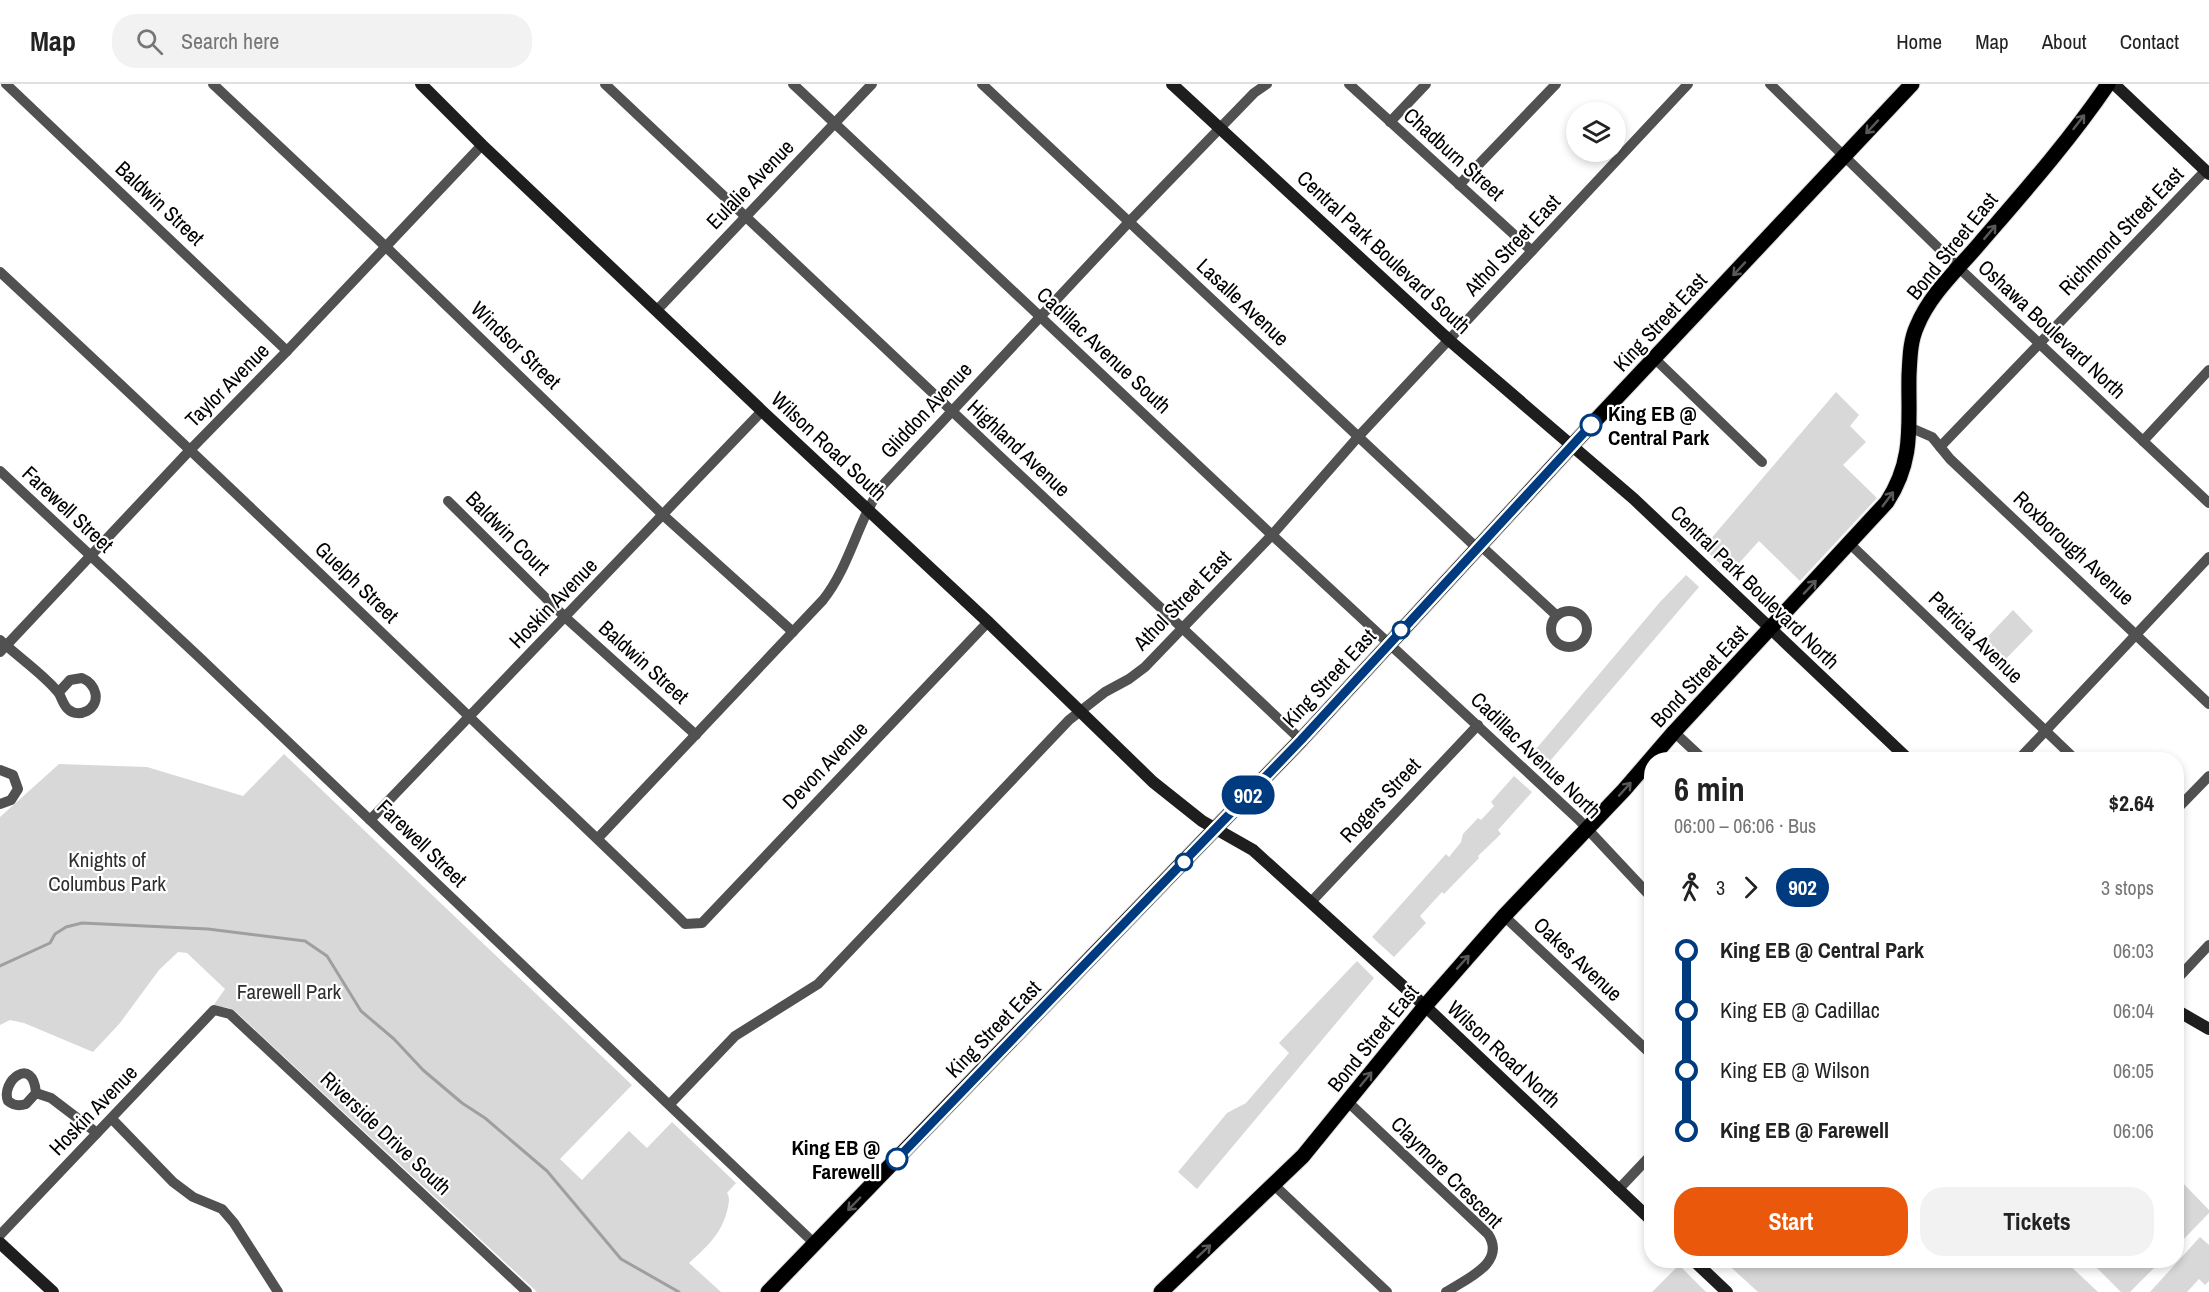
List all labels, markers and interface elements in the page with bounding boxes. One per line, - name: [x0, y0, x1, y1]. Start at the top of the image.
- search box: [112, 14, 532, 68]
- text: Map: [30, 22, 76, 60]
- icon: search: [133, 25, 166, 58]
- text: Search here: [181, 26, 279, 56]
- text: Home: [1896, 27, 1942, 56]
- text: Map: [1975, 27, 2009, 56]
- text: About: [2042, 27, 2087, 56]
- text: Contact: [2120, 27, 2179, 56]
- street label: Chadburn Street: [1397, 101, 1511, 207]
- map controls: [1566, 102, 1626, 162]
- button: layers: [1566, 102, 1626, 162]
- one-way arrow: [2073, 114, 2086, 130]
- one-way arrow: [1865, 119, 1880, 134]
- street label: Eulalie Avenue: [700, 133, 800, 235]
- street label: Baldwin Street: [109, 154, 211, 252]
- street label: Richmond Street East: [2052, 160, 2190, 302]
- street label: Central Park Boulevard South: [1291, 164, 1477, 340]
- street label: Bond Street East: [1900, 186, 2004, 306]
- street label: Athol Street East: [1457, 188, 1567, 303]
- one-way arrow: [1983, 225, 1997, 240]
- street label: Lasalle Avenue: [1191, 252, 1295, 352]
- street label: Oshawa Boulevard North: [1972, 253, 2132, 405]
- one-way arrow: [1731, 261, 1746, 276]
- street label: King Street East: [1607, 266, 1714, 378]
- street label: Cadillac Avenue South: [1031, 280, 1177, 420]
- street label: Windsor Street: [465, 295, 568, 395]
- street label: Taylor Avenue: [178, 336, 276, 434]
- street label: Gliddon Avenue: [874, 355, 978, 465]
- street label: Wilson Road South: [765, 385, 893, 507]
- street label: Highland Avenue: [961, 393, 1077, 503]
- place label: King EB @ Central Park: [1608, 399, 1710, 452]
- marker: King EB @ Central Park: [1580, 414, 1602, 436]
- street label: Farewell Street: [16, 459, 120, 559]
- street label: Roxborough Avenue: [2007, 484, 2141, 612]
- street label: Baldwin Court: [460, 485, 557, 582]
- one-way arrow: [1882, 492, 1894, 508]
- street label: Central Park Boulevard North: [1664, 498, 1846, 676]
- street label: Guelph Street: [309, 535, 405, 629]
- street label: Athol Street East: [1126, 543, 1237, 657]
- street label: Hoskin Avenue: [502, 551, 604, 655]
- one-way arrow: [1803, 580, 1817, 595]
- street label: Patricia Avenue: [1922, 584, 2030, 690]
- street label: Baldwin Street: [593, 614, 695, 710]
- street label: Bond Street East: [1644, 618, 1754, 734]
- unlabelled marker: [1392, 621, 1410, 639]
- street label: King Street East: [1276, 622, 1383, 734]
- street label: Cadillac Avenue North: [1464, 685, 1608, 825]
- street label: Devon Avenue: [776, 715, 874, 815]
- street label: Rogers Street: [1333, 751, 1427, 849]
- text: 6 min: [1674, 767, 1745, 811]
- line badge: 902: [1214, 776, 1282, 814]
- text: 902: [1234, 781, 1262, 810]
- one-way arrow: [1618, 781, 1632, 796]
- text: $2.64: [2109, 788, 2154, 818]
- street label: Farewell Street: [371, 793, 474, 893]
- text: 06:00 – 06:06 · Bus: [1674, 812, 1816, 839]
- park label: Knights of Columbus Park: [48, 845, 166, 898]
- unlabelled marker: [1175, 853, 1193, 871]
- icon: walk: [1674, 871, 1707, 904]
- icon: forward: [1734, 871, 1767, 904]
- text: 902: [1788, 873, 1817, 902]
- text: 3: [1716, 874, 1725, 901]
- text: 3 stops: [2101, 874, 2154, 901]
- street label: Oakes Avenue: [1527, 910, 1629, 1008]
- text: King EB @ Central Park: [1720, 935, 1924, 965]
- text: 06:03: [2113, 937, 2154, 964]
- one-way arrow: [1456, 955, 1470, 970]
- street label: King Street East: [939, 974, 1047, 1084]
- park label: Farewell Park: [237, 977, 342, 1006]
- street label: Bond Street East: [1321, 978, 1425, 1098]
- street label: Wilson Road North: [1441, 994, 1567, 1114]
- text: King EB @ Cadillac: [1720, 995, 1880, 1025]
- text: 06:04: [2113, 997, 2154, 1024]
- text: King EB @ Wilson: [1720, 1055, 1870, 1085]
- text: 06:05: [2113, 1057, 2154, 1084]
- street label: Hoskin Avenue: [42, 1058, 144, 1162]
- street label: Riverside Drive South: [314, 1065, 458, 1201]
- one-way arrow: [1359, 1072, 1372, 1088]
- street label: Claymore Crescent: [1385, 1110, 1510, 1235]
- text: King EB @ Farewell: [1720, 1115, 1889, 1145]
- text: 06:06: [2113, 1117, 2154, 1144]
- place label: King EB @ Farewell: [791, 1133, 880, 1186]
- marker: King EB @ Farewell: [886, 1148, 908, 1170]
- button: Start: [1674, 1187, 1908, 1256]
- button: Tickets: [1920, 1187, 2154, 1256]
- one-way arrow: [847, 1196, 861, 1211]
- one-way arrow: [1196, 1244, 1211, 1259]

